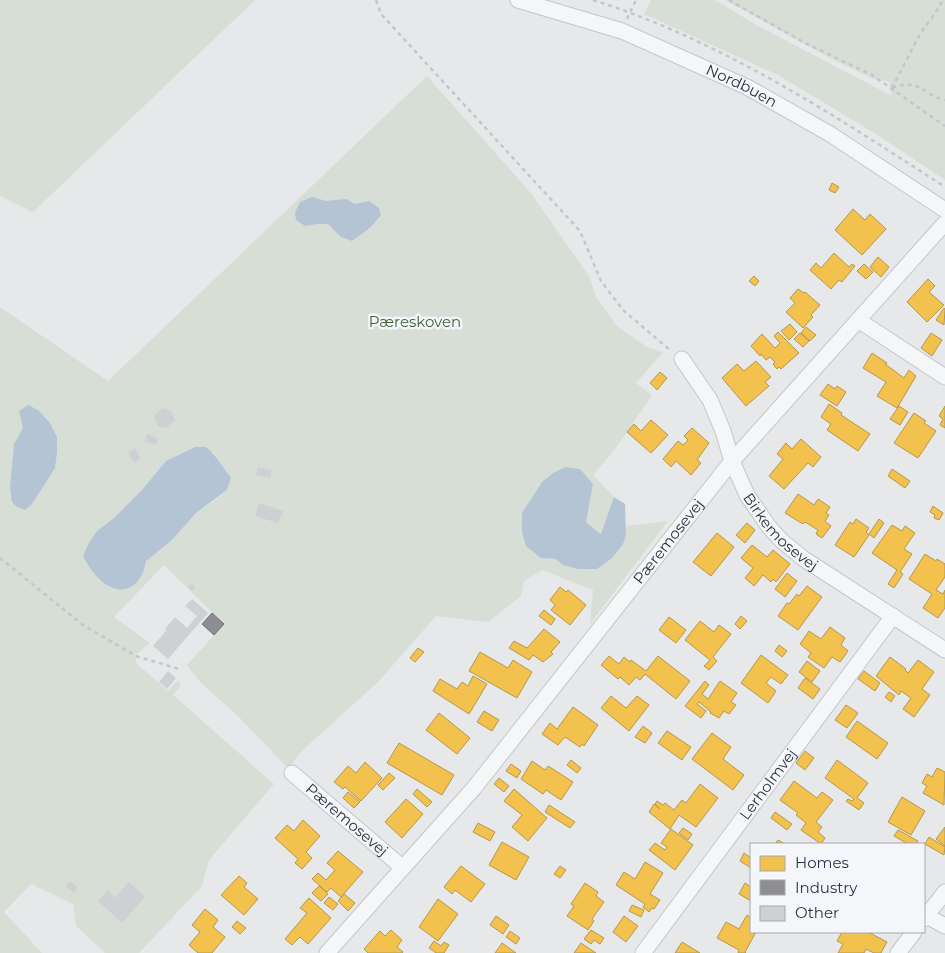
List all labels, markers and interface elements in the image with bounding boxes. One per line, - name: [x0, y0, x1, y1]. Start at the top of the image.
- street label: Nordbuen: [703, 60, 781, 111]
- park label: Pæreskoven: [369, 312, 461, 331]
- street label: Birkemosevej: [739, 489, 822, 575]
- street label: Pæremosevej: [629, 495, 707, 587]
- street label: Lerholmvej: [735, 745, 800, 823]
- street label: Pæremosevej: [302, 779, 392, 860]
- legend: [750, 843, 925, 933]
- text: Homes: [795, 853, 849, 872]
- text: Industry: [795, 878, 858, 897]
- text: Other: [795, 903, 839, 922]

